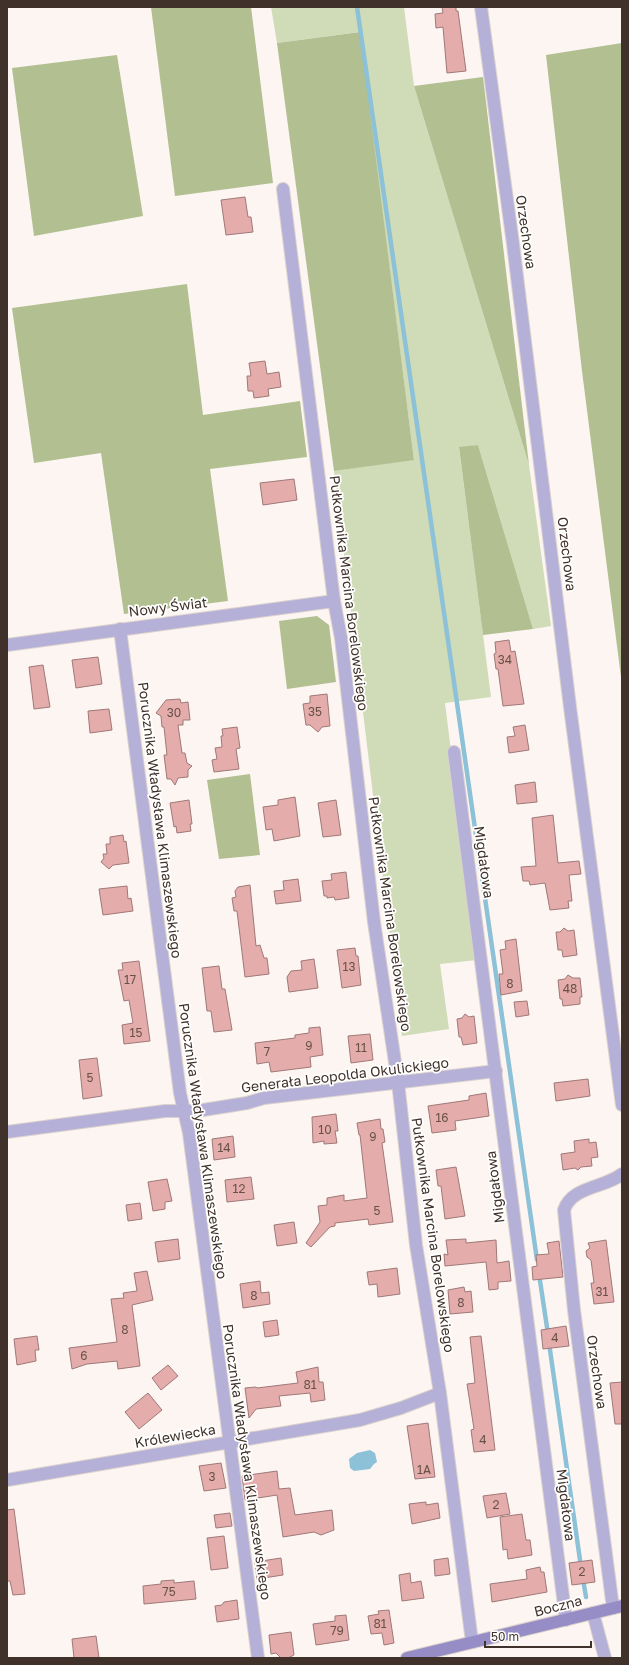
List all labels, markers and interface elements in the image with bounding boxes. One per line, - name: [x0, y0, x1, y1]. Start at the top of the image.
- street label: Orzechowa: [513, 194, 540, 270]
- street label: Pułkownika Marcina Borelowskiego: [327, 474, 372, 712]
- street label: Orzechowa: [555, 516, 580, 592]
- street label: Nowy Świat: [128, 593, 208, 620]
- house number: 34: [498, 652, 512, 667]
- street label: Porucznika Władysława Klimaszewskiego: [135, 681, 186, 959]
- house number: 35: [308, 704, 322, 719]
- house number: 30: [167, 705, 181, 720]
- street label: Pułkownika Marcina Borelowskiego: [366, 795, 415, 1033]
- street label: Migdałowa: [471, 825, 498, 899]
- house number: 13: [343, 959, 355, 974]
- house number: 17: [124, 972, 136, 987]
- house number: 8: [506, 976, 514, 991]
- house number: 48: [563, 981, 577, 996]
- street label: Porucznika Władysława Klimaszewskiego: [176, 1002, 231, 1280]
- house number: 15: [130, 1025, 142, 1040]
- house number: 9: [305, 1038, 313, 1053]
- house number: 11: [355, 1040, 367, 1055]
- house number: 7: [264, 1044, 270, 1059]
- street label: Generała Leopolda Okulickiego: [240, 1053, 450, 1096]
- house number: 5: [87, 1070, 94, 1085]
- house number: 16: [435, 1110, 449, 1125]
- street label: Pułkownika Marcina Borelowskiego: [409, 1116, 458, 1354]
- house number: 10: [318, 1122, 332, 1137]
- house number: 9: [369, 1129, 377, 1144]
- house number: 14: [217, 1140, 231, 1155]
- street label: Migdałowa: [482, 1150, 507, 1224]
- house number: 12: [233, 1181, 245, 1196]
- house number: 5: [374, 1203, 381, 1218]
- house number: 31: [596, 1284, 609, 1299]
- house number: 8: [250, 1288, 258, 1303]
- house number: 8: [457, 1295, 465, 1310]
- house number: 8: [121, 1322, 129, 1337]
- street label: Porucznika Władysława Klimaszewskiego: [220, 1323, 275, 1601]
- house number: 4: [551, 1330, 559, 1345]
- street label: Orzechowa: [584, 1334, 611, 1410]
- house number: 6: [80, 1348, 88, 1363]
- house number: 81: [303, 1377, 317, 1392]
- street label: Królewiecka: [133, 1420, 217, 1451]
- house number: 4: [479, 1432, 487, 1447]
- house number: 1A: [417, 1462, 431, 1477]
- street label: Migdałowa: [554, 1468, 579, 1542]
- house number: 3: [208, 1469, 216, 1484]
- house number: 2: [493, 1497, 500, 1512]
- house number: 2: [579, 1564, 586, 1579]
- house number: 75: [162, 1584, 176, 1599]
- street label: Boczna: [532, 1591, 584, 1620]
- house number: 81: [373, 1616, 387, 1631]
- house number: 79: [330, 1623, 344, 1638]
- scale bar: [485, 1623, 591, 1649]
- text: 50 m: [491, 1629, 519, 1644]

